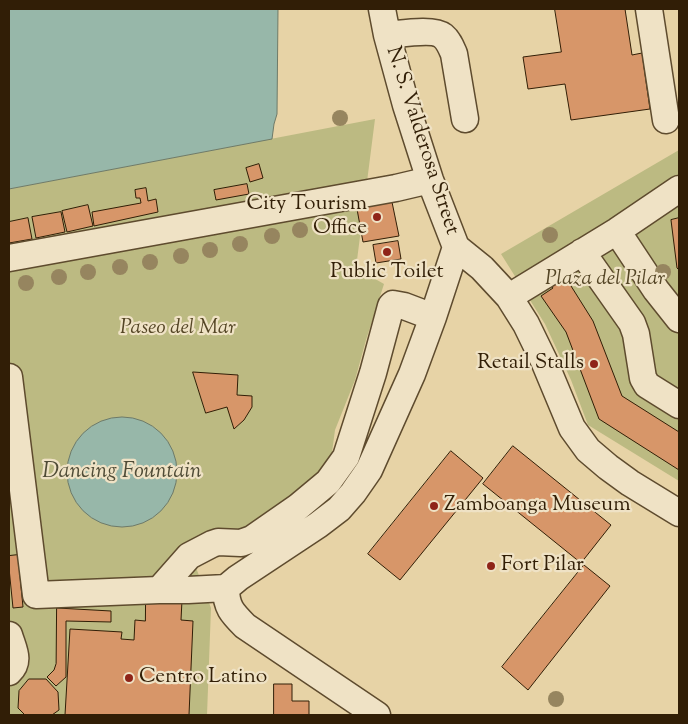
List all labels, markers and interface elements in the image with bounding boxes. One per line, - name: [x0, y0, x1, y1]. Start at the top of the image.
- street label: N. S. Valderosa Street: [379, 44, 463, 238]
- place label: City Tourism Office: [246, 192, 367, 242]
- marker: City Tourism Office: [371, 211, 383, 223]
- marker: Public Toilet: [381, 246, 393, 258]
- place label: Public Toilet: [330, 260, 444, 286]
- park label: Plaza del Pilar: [545, 267, 665, 293]
- park label: Paseo del Mar: [120, 316, 236, 342]
- place label: Retail Stalls: [477, 351, 584, 377]
- marker: Retail Stalls: [588, 358, 600, 370]
- water label: Dancing Fountain: [42, 460, 202, 486]
- place label: Zamboanga Museum: [444, 493, 631, 519]
- marker: Zamboanga Museum: [428, 500, 440, 512]
- place label: Fort Pilar: [501, 553, 584, 579]
- marker: Fort Pilar: [485, 560, 497, 572]
- place label: Centro Latino: [139, 665, 267, 691]
- marker: Centro Latino: [123, 672, 135, 684]

